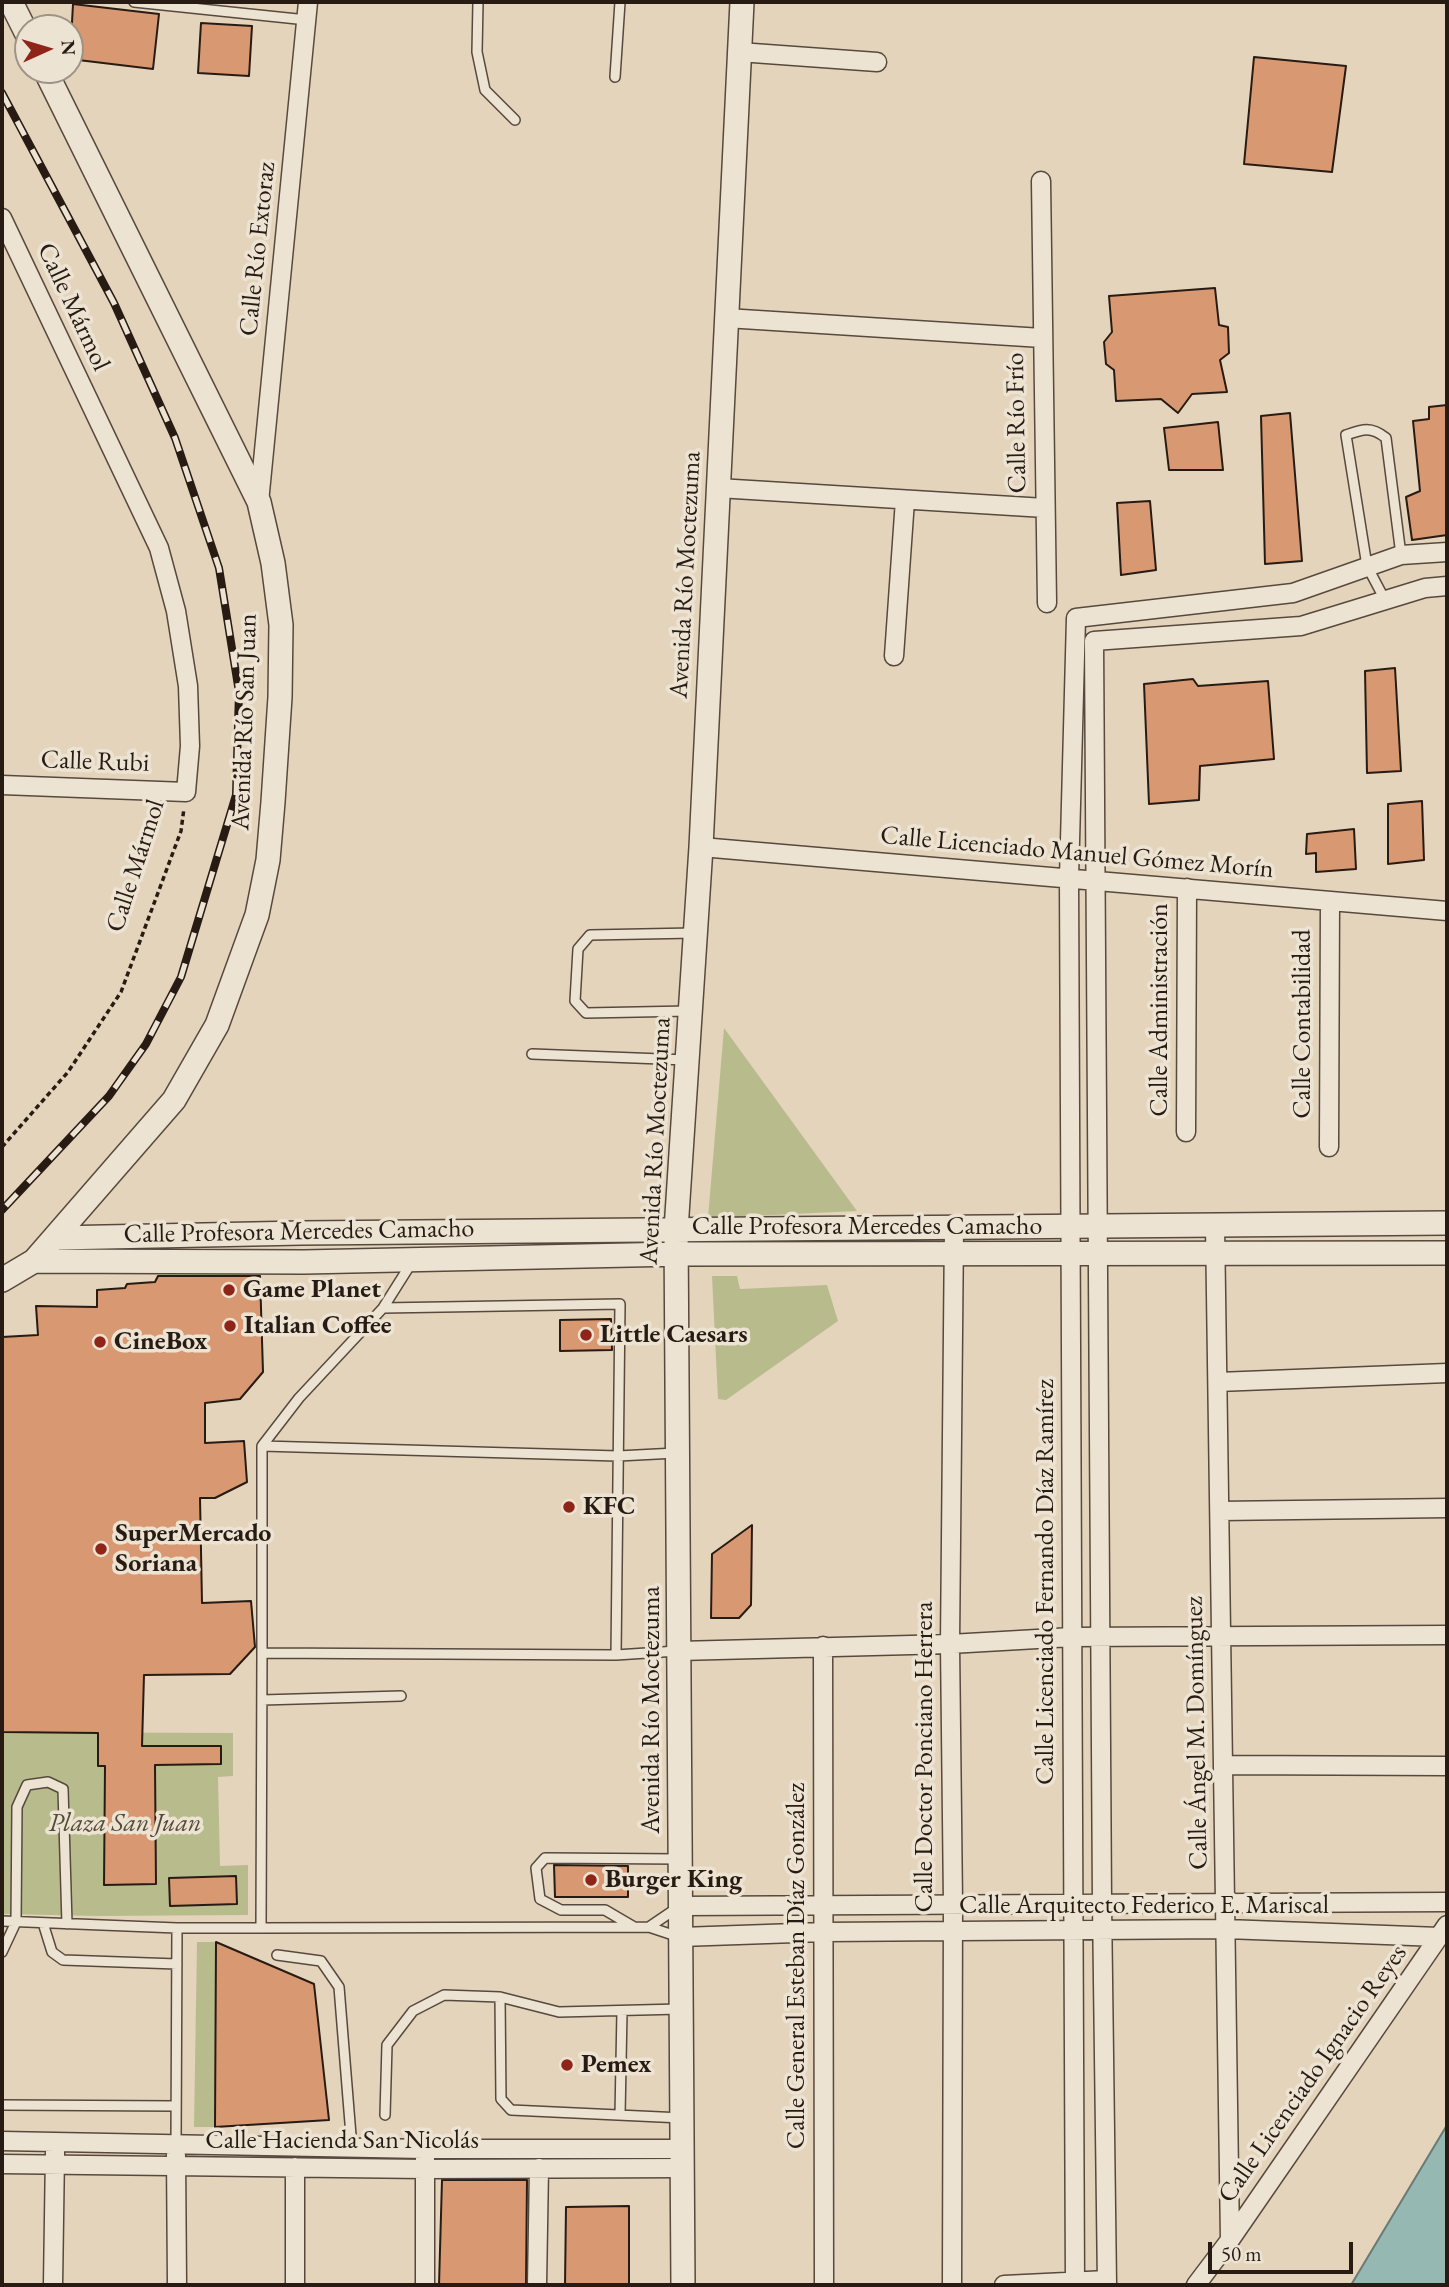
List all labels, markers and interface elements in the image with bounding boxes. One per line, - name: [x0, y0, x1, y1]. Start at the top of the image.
- north arrow: [14, 14, 84, 84]
- text: N: [55, 39, 81, 56]
- street label: Calle Río Extoraz: [233, 160, 283, 338]
- street label: Calle Mármol: [30, 238, 116, 376]
- street label: Calle Río Frío: [1000, 352, 1034, 494]
- street label: Avenida Río Moctezuma: [664, 451, 708, 699]
- street label: Avenida Río San Juan: [226, 613, 264, 831]
- street label: Calle Rubi: [40, 745, 150, 779]
- street label: Calle Mármol: [100, 796, 172, 936]
- street label: Calle Licenciado Manuel Gómez Morín: [879, 820, 1275, 886]
- street label: Calle Administración: [1144, 903, 1176, 1117]
- street label: Calle Contabilidad: [1287, 929, 1319, 1119]
- street label: Avenida Río Moctezuma: [634, 1017, 678, 1265]
- street label: Calle Profesora Mercedes Camacho: [692, 1211, 1042, 1243]
- street label: Calle Profesora Mercedes Camacho: [123, 1213, 475, 1251]
- place label: Game Planet: [243, 1274, 381, 1306]
- marker: Game Planet: [221, 1282, 237, 1298]
- place label: Italian Coffee: [244, 1310, 392, 1342]
- marker: Italian Coffee: [222, 1318, 238, 1334]
- place label: Little Caesars: [600, 1319, 748, 1351]
- place label: CineBox: [114, 1326, 207, 1358]
- marker: Little Caesars: [578, 1327, 594, 1343]
- marker: CineBox: [92, 1334, 108, 1350]
- street label: Calle Licenciado Fernando Díaz Ramírez: [1030, 1379, 1062, 1785]
- place label: KFC: [583, 1491, 635, 1523]
- marker: KFC: [561, 1499, 577, 1515]
- place label: SuperMercado Soriana: [115, 1518, 271, 1580]
- marker: SuperMercado Soriana: [93, 1541, 109, 1557]
- street label: Avenida Río Moctezuma: [636, 1586, 668, 1834]
- street label: Calle Ángel M. Domínguez: [1179, 1596, 1215, 1870]
- street label: Calle Doctor Ponciano Herrera: [909, 1601, 941, 1913]
- street label: Calle General Esteban Díaz González: [781, 1783, 813, 2149]
- park label: Plaza San Juan: [48, 1808, 202, 1840]
- place label: Burger King: [605, 1864, 742, 1896]
- marker: Burger King: [583, 1872, 599, 1888]
- street label: Calle Arquitecto Federico E. Mariscal: [959, 1890, 1329, 1922]
- street label: Calle Licenciado Ignacio Reyes: [1212, 1939, 1414, 2209]
- place label: Pemex: [581, 2049, 651, 2081]
- marker: Pemex: [559, 2057, 575, 2073]
- street label: Calle Hacienda San Nicolás: [205, 2125, 479, 2157]
- scale bar: [1211, 2228, 1356, 2272]
- text: 50 m: [1221, 2240, 1262, 2267]

